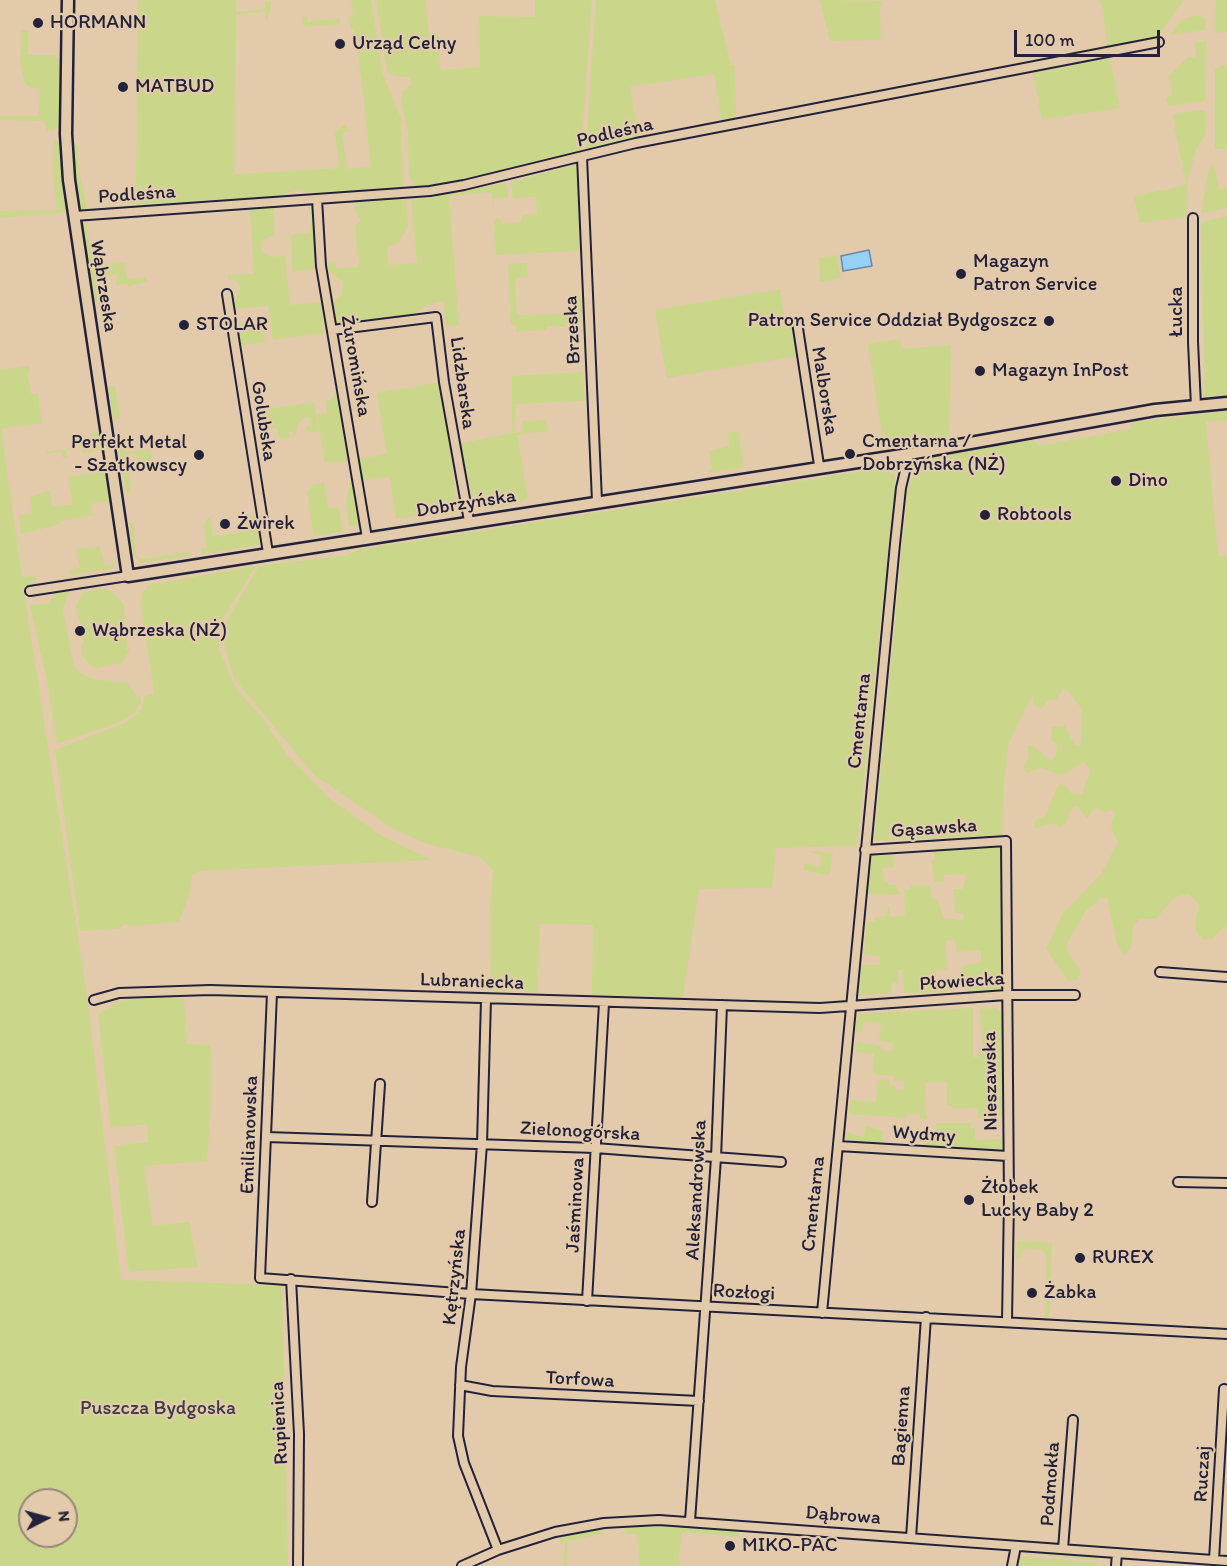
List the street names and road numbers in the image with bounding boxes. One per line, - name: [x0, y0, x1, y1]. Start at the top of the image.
- street label: Podleśna: [574, 113, 656, 153]
- street label: Podleśna: [97, 180, 177, 210]
- street label: Wąbrzeska: [84, 238, 122, 334]
- street label: Łucka: [1165, 287, 1189, 337]
- street label: Brzeska: [559, 295, 587, 365]
- street label: Żuromińska: [334, 313, 376, 419]
- street label: Lidzbarska: [444, 335, 480, 431]
- street label: Malborska: [805, 345, 843, 437]
- street label: Golubska: [245, 379, 281, 463]
- street label: Dobrzyńska: [414, 484, 518, 524]
- street label: Cmentarna: [843, 672, 877, 770]
- street label: Gąsawska: [890, 814, 978, 844]
- street label: Płowiecka: [918, 967, 1006, 997]
- street label: Lubraniecka: [420, 968, 524, 996]
- street label: Nieszawska: [978, 1031, 1004, 1131]
- street label: Emilianowska: [236, 1075, 264, 1195]
- street label: Zielonogórska: [519, 1117, 641, 1147]
- street label: Aleksandrowska: [681, 1119, 713, 1261]
- street label: Wydmy: [892, 1121, 956, 1149]
- street label: Cmentarna: [797, 1155, 831, 1253]
- street label: Jaśminowa: [562, 1157, 590, 1253]
- street label: Kętrzyńska: [438, 1228, 472, 1326]
- street label: Rozłogi: [712, 1279, 776, 1307]
- street label: Torfowa: [545, 1366, 615, 1394]
- street label: Rupienica: [266, 1381, 294, 1465]
- street label: Bagienna: [887, 1385, 917, 1467]
- street label: Podmokła: [1036, 1441, 1066, 1527]
- street label: Ruczaj: [1190, 1445, 1216, 1503]
- street label: Dąbrowa: [805, 1501, 881, 1531]

